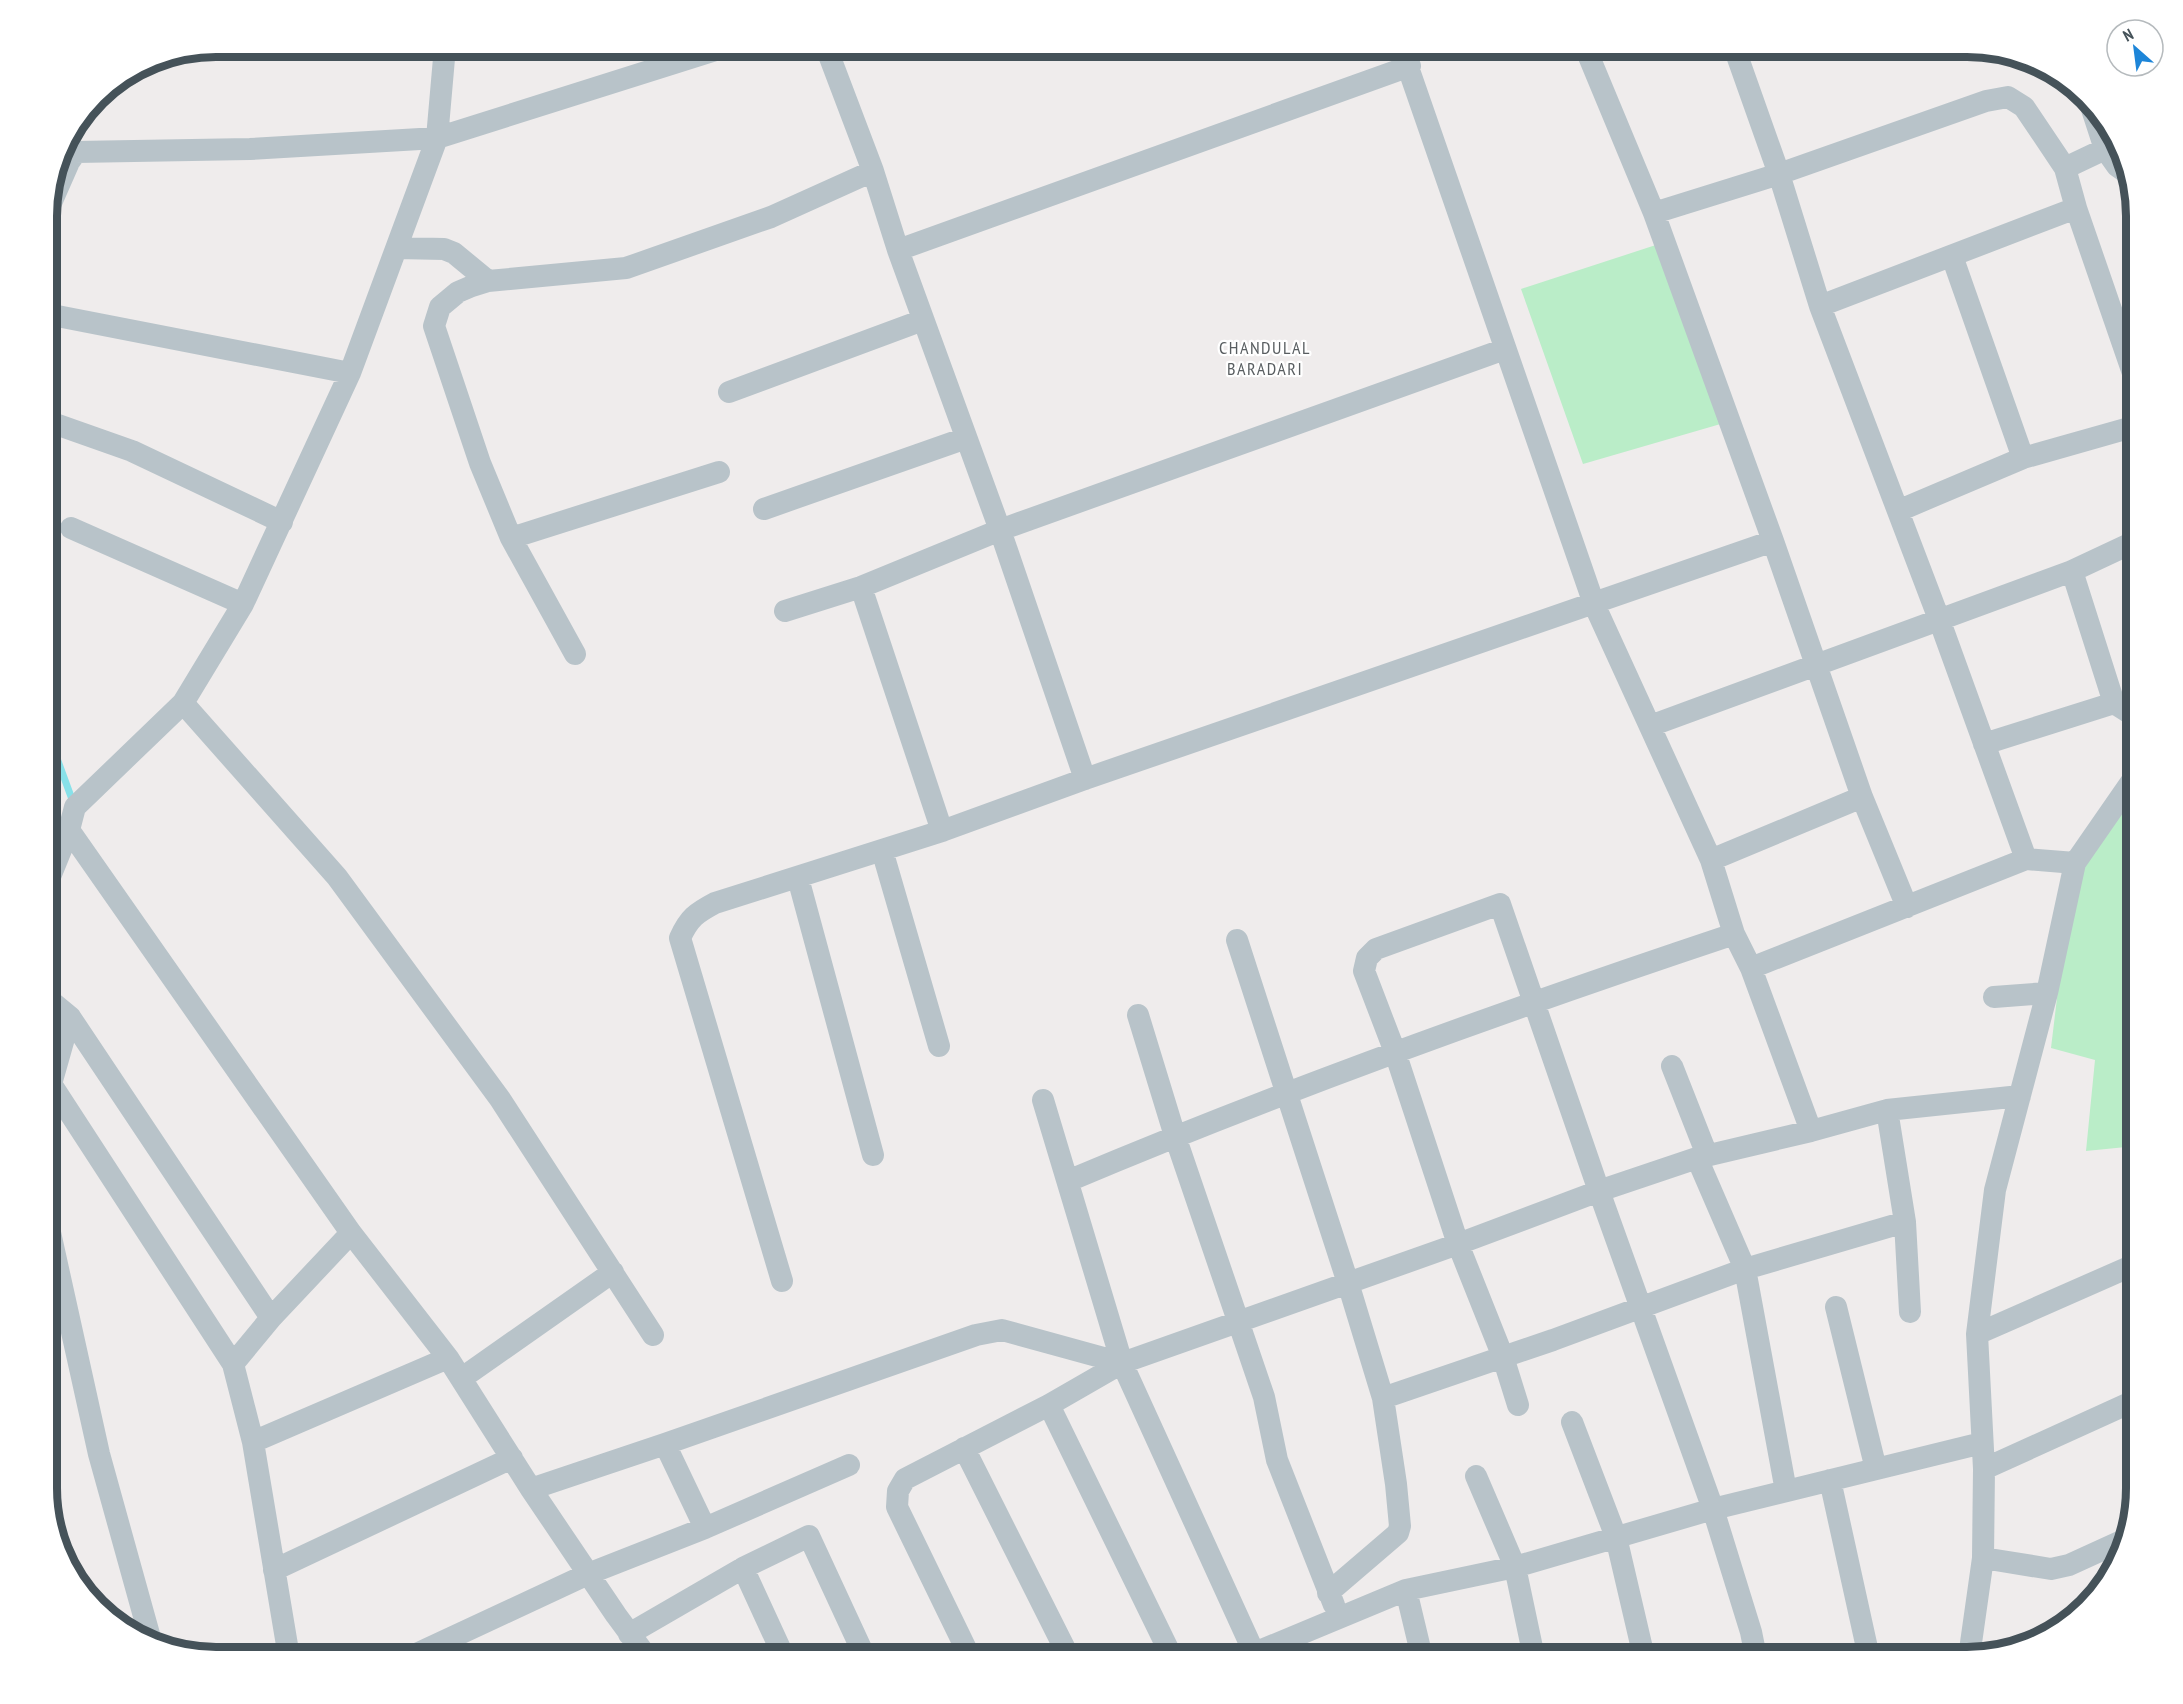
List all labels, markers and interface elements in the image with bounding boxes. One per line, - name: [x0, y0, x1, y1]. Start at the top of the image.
- north arrow: [2105, 18, 2165, 78]
- text: N: [2119, 24, 2136, 46]
- district label: CHANDULAL BARADARI: [1219, 336, 1311, 380]

